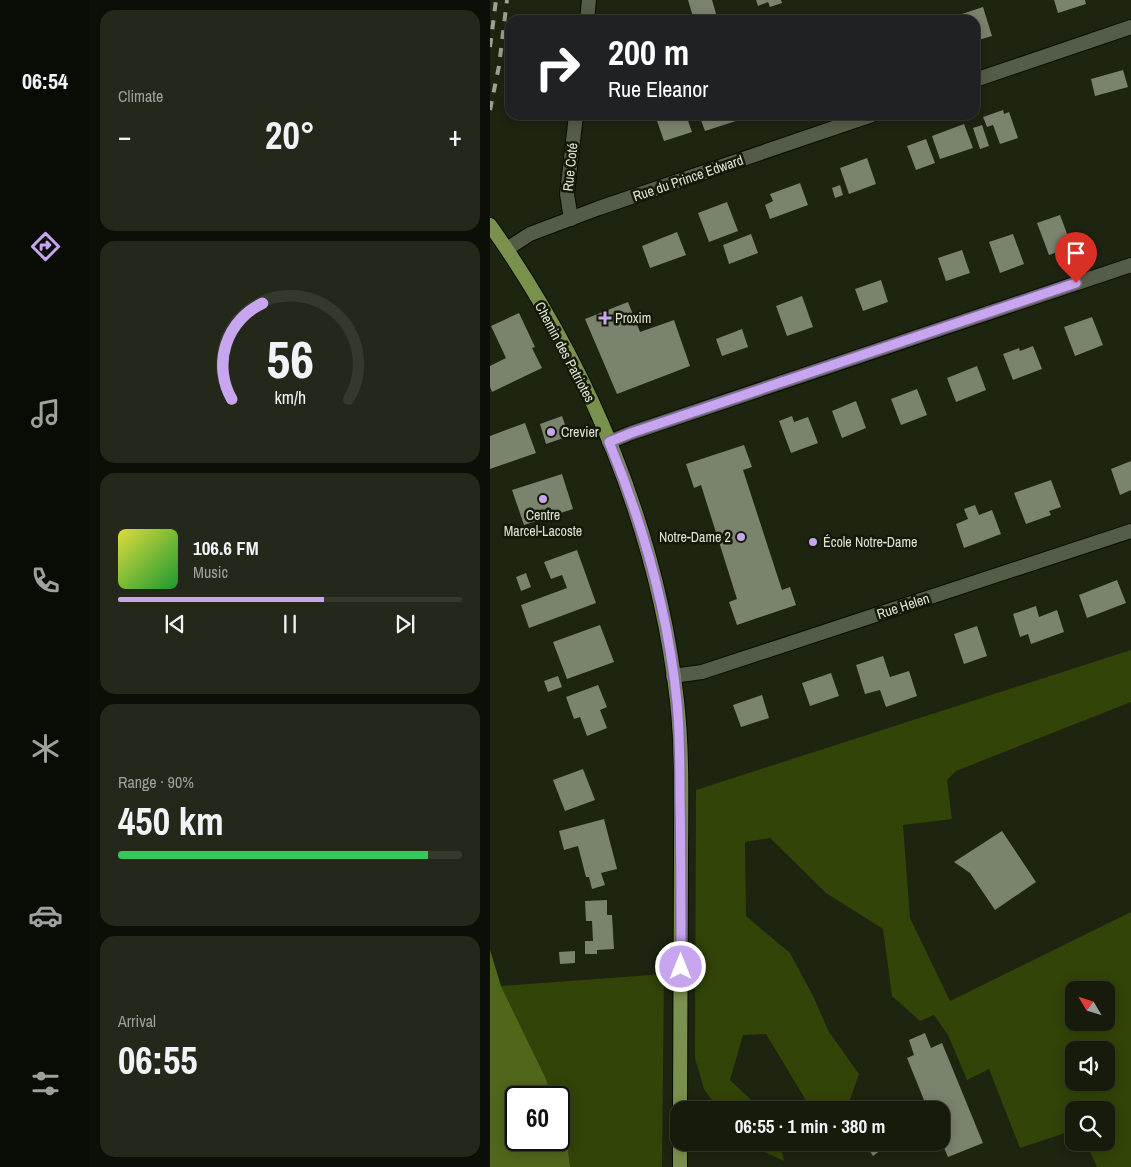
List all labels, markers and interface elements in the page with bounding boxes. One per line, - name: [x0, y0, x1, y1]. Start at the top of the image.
- text: 200 m: [608, 29, 689, 76]
- icon: right: [525, 35, 590, 100]
- text: 06:54: [22, 66, 68, 96]
- text: Rue Eleanor: [608, 74, 708, 104]
- text: Climate: [118, 85, 163, 107]
- text: 20°: [265, 110, 315, 161]
- text: −: [118, 117, 131, 155]
- text: +: [449, 117, 462, 155]
- street label: Rue Coté: [559, 142, 581, 192]
- street label: Rue du Prince Edward: [630, 151, 746, 205]
- icon: directions: [28, 229, 63, 264]
- pin: [1055, 232, 1097, 283]
- icon: arrive: [1062, 239, 1090, 267]
- street label: Chemin des Patriotes: [531, 299, 599, 405]
- place label: Proxim: [615, 309, 651, 327]
- marker: Proxim: [599, 312, 611, 324]
- text: 56: [266, 324, 314, 394]
- text: km/h: [274, 386, 306, 410]
- icon: music: [28, 396, 63, 431]
- place label: Crevier: [561, 423, 599, 441]
- marker: Crevier: [545, 426, 557, 438]
- marker: Centre Marcel-Lacoste: [537, 493, 549, 505]
- place label: Centre Marcel-Lacoste: [504, 506, 582, 540]
- place label: Notre-Dame 2: [659, 528, 731, 546]
- marker: Notre-Dame 2: [735, 531, 747, 543]
- place label: École Notre-Dame: [823, 533, 917, 551]
- text: 106.6 FM: [193, 535, 259, 561]
- marker: École Notre-Dame: [807, 536, 819, 548]
- text: Music: [193, 561, 228, 583]
- icon: phone: [28, 563, 63, 598]
- street label: Rue Helen: [874, 589, 932, 623]
- icon: previous: [161, 610, 189, 638]
- icon: pause: [276, 610, 304, 638]
- icon: next: [391, 610, 419, 638]
- icon: climate: [28, 731, 63, 766]
- text: Range · 90%: [118, 771, 194, 793]
- text: 450 km: [118, 796, 224, 847]
- icon: car: [28, 898, 63, 933]
- position arrow: [654, 940, 706, 992]
- north arrow: [1065, 981, 1115, 1031]
- map controls: [1065, 981, 1115, 1151]
- text: Arrival: [118, 1010, 156, 1032]
- text: 06:55: [118, 1035, 198, 1086]
- button: sound: [1065, 1041, 1115, 1091]
- icon: filters: [28, 1066, 63, 1101]
- speed limit sign: 60: [505, 1086, 570, 1151]
- button: search: [1065, 1101, 1115, 1151]
- text: 06:55 · 1 min · 380 m: [735, 1113, 885, 1139]

